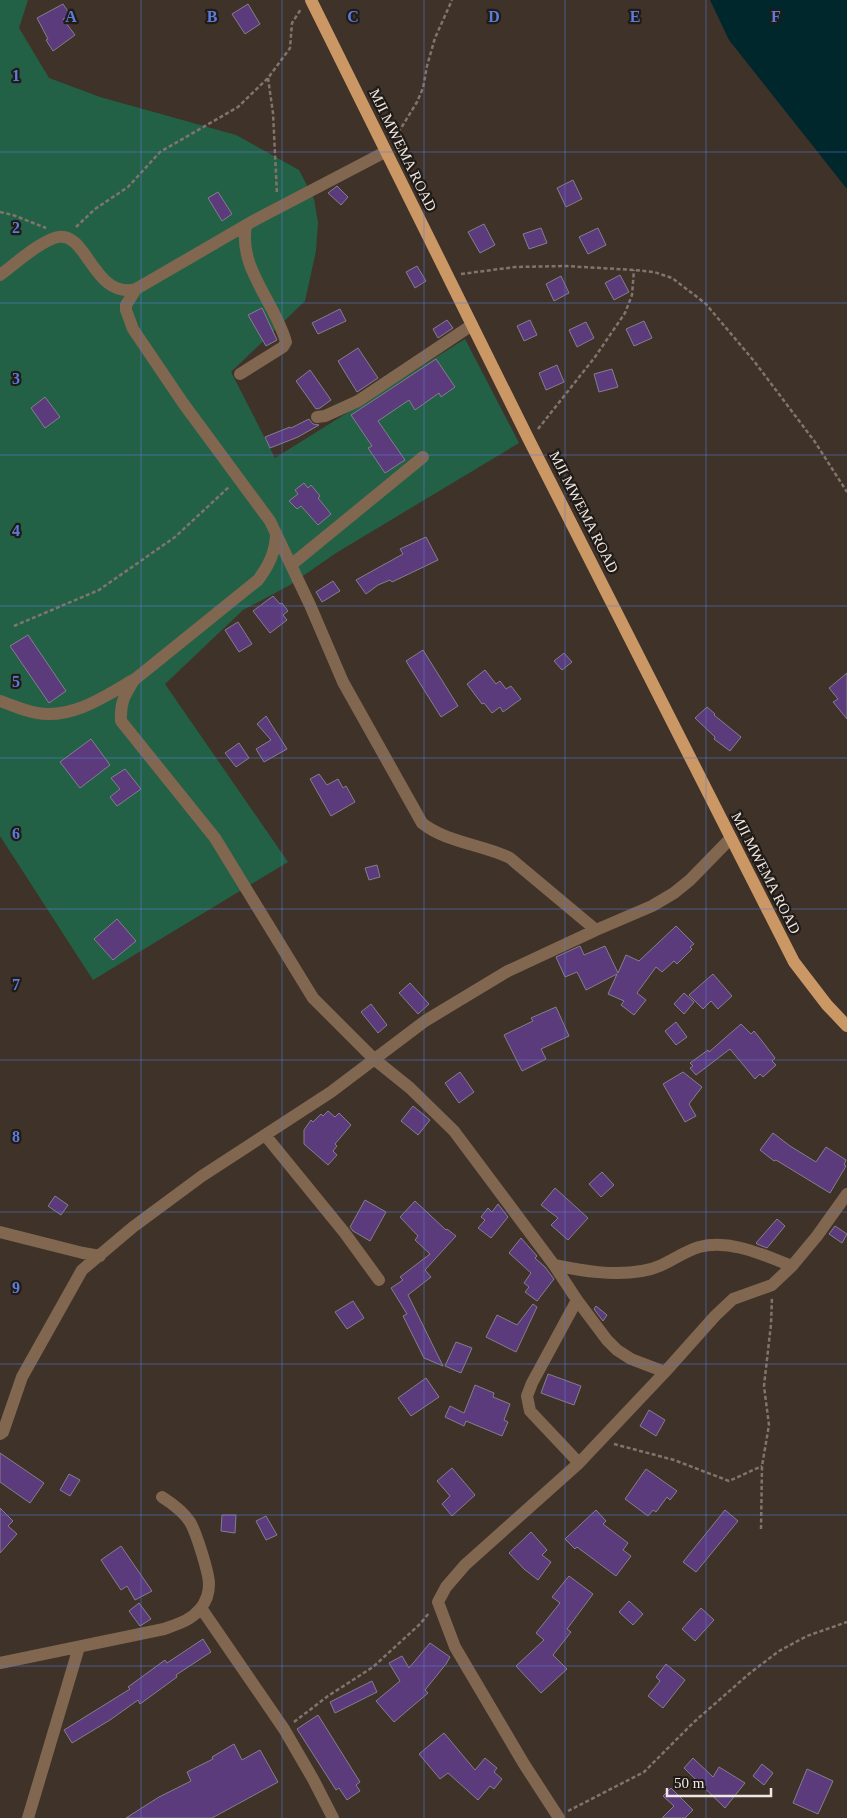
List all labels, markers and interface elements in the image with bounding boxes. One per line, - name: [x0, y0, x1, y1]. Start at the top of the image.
- text: A: [65, 8, 77, 25]
- text: B: [207, 8, 218, 25]
- text: C: [347, 8, 359, 25]
- text: D: [488, 8, 500, 25]
- text: E: [630, 8, 640, 25]
- text: F: [771, 8, 781, 25]
- text: 1: [12, 67, 20, 84]
- street label: MJI MWEMA ROAD: [366, 86, 440, 214]
- text: 2: [12, 219, 20, 236]
- text: 3: [12, 370, 20, 387]
- street label: MJI MWEMA ROAD: [546, 449, 622, 576]
- text: 4: [12, 522, 20, 539]
- text: 5: [12, 673, 20, 690]
- street label: MJI MWEMA ROAD: [728, 810, 804, 937]
- text: 6: [12, 825, 20, 842]
- text: 7: [12, 976, 20, 993]
- text: 8: [12, 1128, 20, 1145]
- text: 9: [12, 1279, 20, 1296]
- scale bar: [667, 1766, 771, 1798]
- text: 50 m: [674, 1775, 705, 1791]

